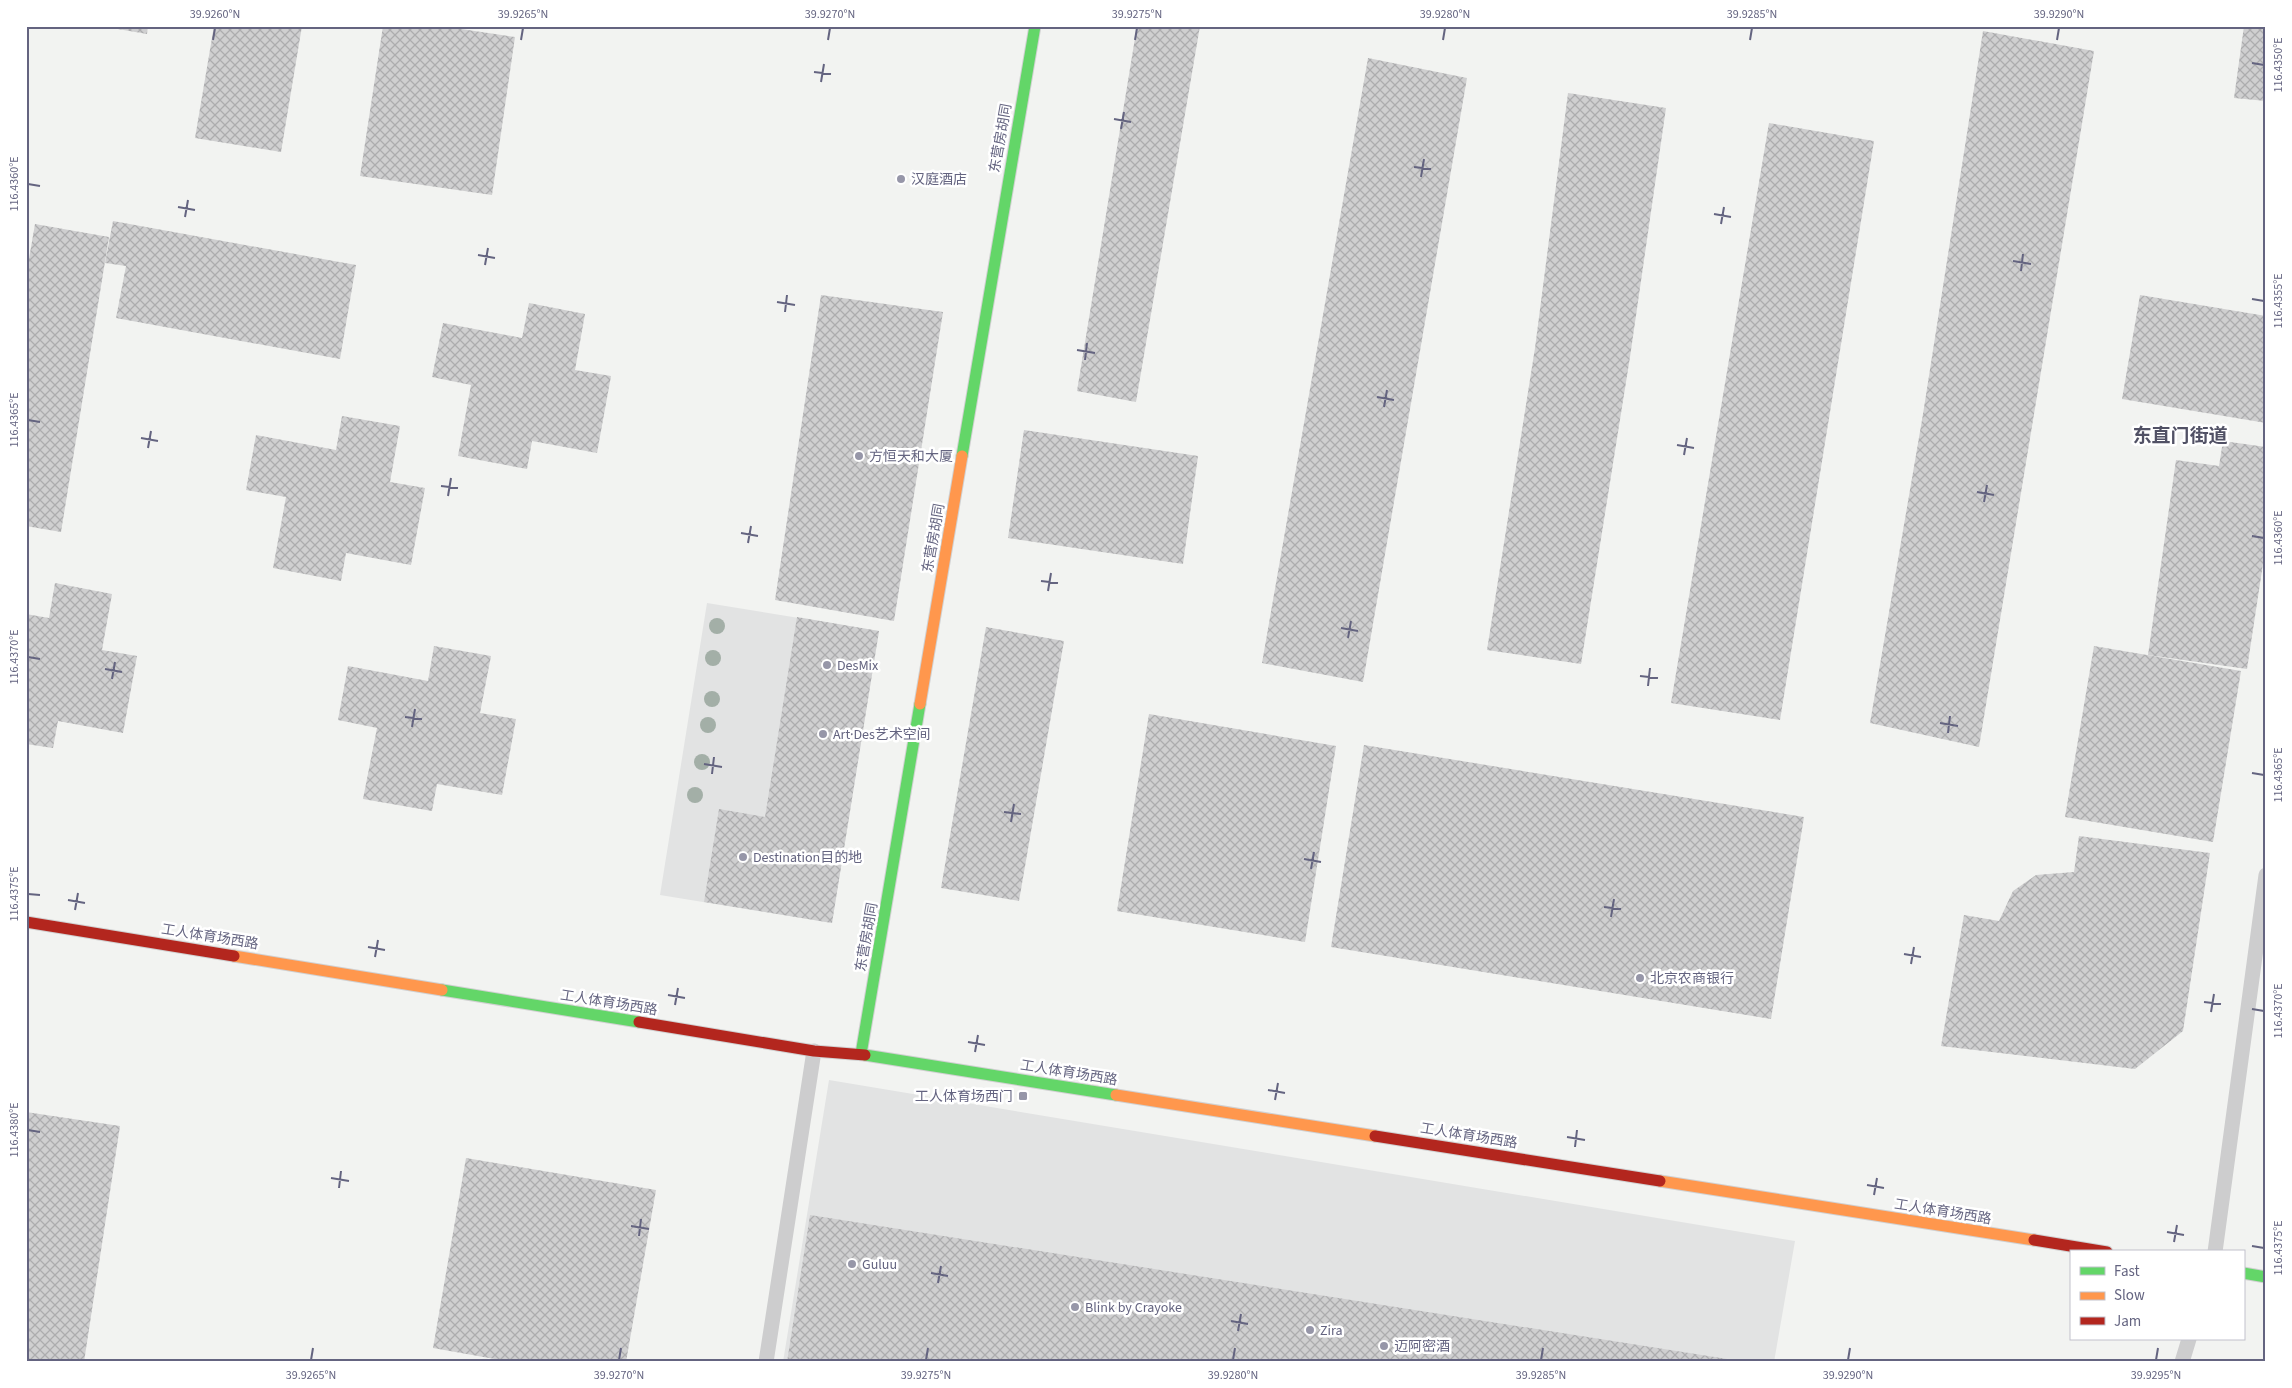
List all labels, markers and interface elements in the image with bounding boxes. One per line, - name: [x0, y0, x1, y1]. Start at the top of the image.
- text: 39.9260°N: [190, 6, 240, 23]
- text: 39.9265°N: [498, 6, 548, 23]
- text: 39.9270°N: [805, 6, 855, 23]
- text: 39.9275°N: [1112, 6, 1162, 23]
- text: 39.9280°N: [1420, 6, 1470, 23]
- text: 39.9285°N: [1727, 6, 1777, 23]
- text: 39.9290°N: [2034, 6, 2084, 23]
- text: 116.4350°E: [2270, 37, 2287, 93]
- street label: 东营房胡同: [985, 102, 1017, 174]
- text: 116.4360°E: [6, 156, 23, 212]
- place label: 汉庭酒店: [911, 170, 967, 190]
- marker: 汉庭酒店: [895, 173, 907, 185]
- text: 116.4355°E: [2270, 273, 2287, 329]
- text: 116.4365°E: [6, 392, 23, 448]
- district label: 东直门街道: [2132, 423, 2228, 450]
- place label: 方恒天和大厦: [869, 447, 953, 467]
- marker: 方恒天和大厦: [853, 450, 865, 462]
- street label: 东营房胡同: [918, 502, 950, 574]
- text: 116.4360°E: [2270, 510, 2287, 566]
- text: 116.4370°E: [6, 629, 23, 685]
- place label: DesMix: [837, 656, 879, 676]
- marker: DesMix: [821, 659, 833, 671]
- place label: Art·Des艺术空间: [833, 725, 931, 745]
- marker: Art·Des艺术空间: [817, 728, 829, 740]
- text: 116.4365°E: [2270, 747, 2287, 803]
- place label: Destination目的地: [753, 848, 862, 868]
- marker: Destination目的地: [737, 851, 749, 863]
- text: 116.4375°E: [6, 866, 23, 922]
- street label: 东营房胡同: [851, 901, 883, 973]
- street label: 工人体育场西路: [160, 919, 260, 955]
- place label: 北京农商银行: [1650, 969, 1734, 989]
- marker: 北京农商银行: [1634, 972, 1646, 984]
- text: 116.4370°E: [2270, 983, 2287, 1039]
- street label: 工人体育场西路: [559, 985, 659, 1021]
- street label: 工人体育场西路: [1019, 1055, 1119, 1091]
- place label: 工人体育场西门: [915, 1087, 1013, 1107]
- marker: 工人体育场西门: [1017, 1090, 1029, 1102]
- text: 116.4380°E: [6, 1102, 23, 1158]
- street label: 工人体育场西路: [1419, 1118, 1519, 1154]
- street label: 工人体育场西路: [1893, 1194, 1993, 1230]
- text: 116.4375°E: [2270, 1220, 2287, 1276]
- legend: [2070, 1250, 2244, 1340]
- place label: Guluu: [862, 1255, 897, 1275]
- marker: Guluu: [846, 1258, 858, 1270]
- text: Fast: [2114, 1261, 2140, 1282]
- text: Slow: [2114, 1285, 2145, 1306]
- place label: Blink by Crayoke: [1085, 1298, 1182, 1318]
- marker: Blink by Crayoke: [1069, 1301, 1081, 1313]
- text: Jam: [2114, 1311, 2141, 1332]
- place label: Zira: [1320, 1321, 1343, 1341]
- marker: Zira: [1304, 1324, 1316, 1336]
- place label: 迈阿密酒: [1394, 1337, 1450, 1357]
- marker: 迈阿密酒: [1378, 1340, 1390, 1352]
- text: 39.9265°N: [286, 1367, 336, 1384]
- text: 39.9270°N: [594, 1367, 644, 1384]
- text: 39.9275°N: [901, 1367, 951, 1384]
- text: 39.9280°N: [1208, 1367, 1258, 1384]
- text: 39.9285°N: [1516, 1367, 1566, 1384]
- text: 39.9290°N: [1823, 1367, 1873, 1384]
- text: 39.9295°N: [2131, 1367, 2181, 1384]

